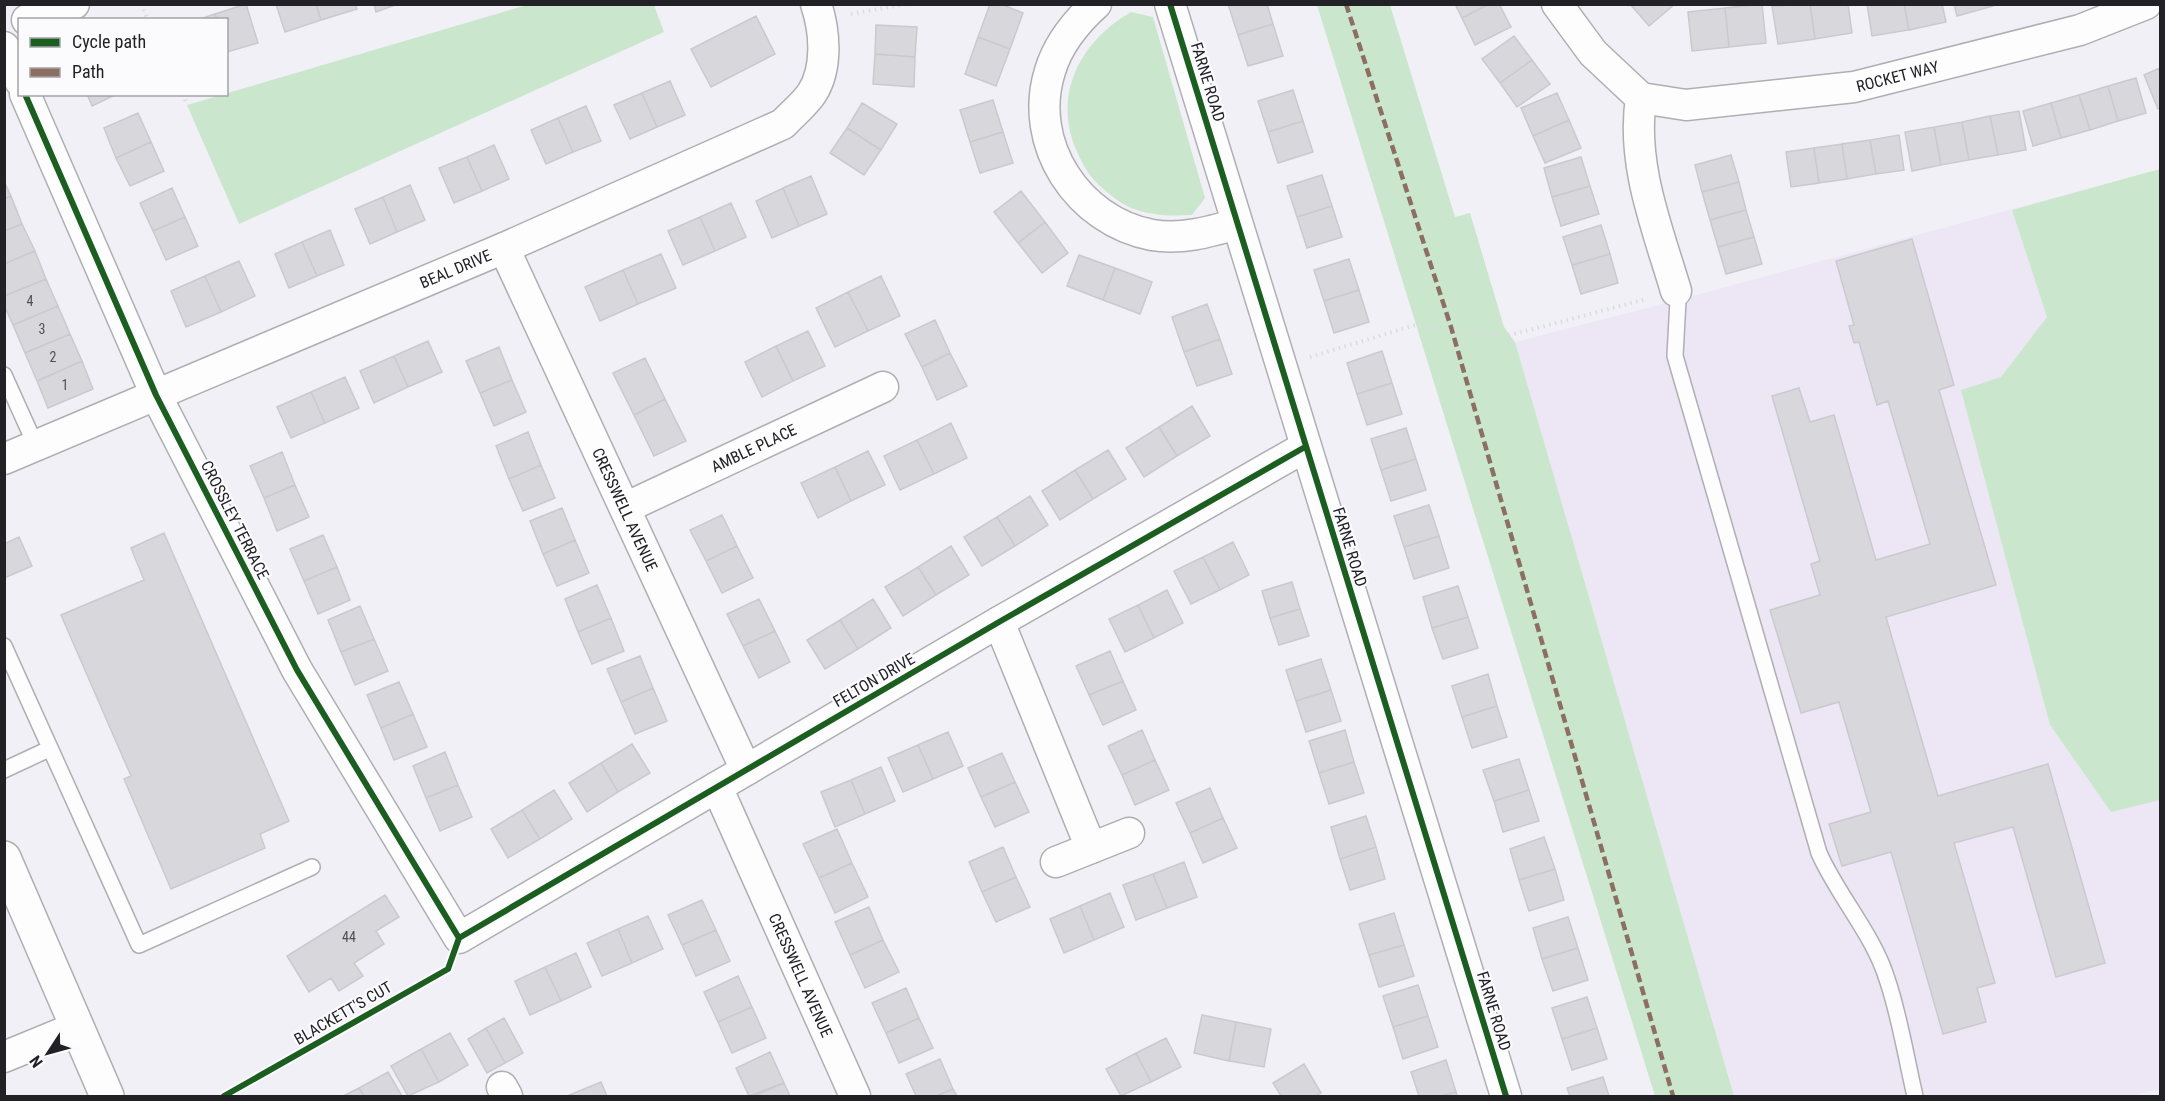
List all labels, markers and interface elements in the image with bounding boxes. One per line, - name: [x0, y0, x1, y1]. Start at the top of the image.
- legend: [18, 18, 228, 96]
- text: Cycle path: [72, 31, 146, 52]
- street label: FARNE ROAD: [1187, 40, 1229, 124]
- street label: ROCKET WAY: [1854, 56, 1941, 96]
- text: Path: [72, 61, 105, 82]
- street label: BEAL DRIVE: [417, 245, 494, 292]
- house number: 4: [27, 293, 34, 309]
- house number: 3: [39, 321, 45, 337]
- house number: 2: [50, 349, 57, 365]
- house number: 1: [62, 377, 68, 393]
- street label: AMBLE PLACE: [708, 420, 799, 476]
- street label: CRESSWELL AVENUE: [588, 445, 662, 574]
- street label: CROSSLEY TERRACE: [197, 458, 273, 582]
- street label: FARNE ROAD: [1329, 505, 1371, 589]
- street label: FELTON DRIVE: [830, 649, 918, 711]
- street label: CRESSWELL AVENUE: [765, 910, 837, 1040]
- house number: 44: [342, 929, 356, 945]
- street label: FARNE ROAD: [1473, 969, 1515, 1053]
- street label: BLACKETT'S CUT: [291, 977, 395, 1049]
- north arrow: [18, 1023, 78, 1083]
- text: N: [26, 1052, 47, 1071]

